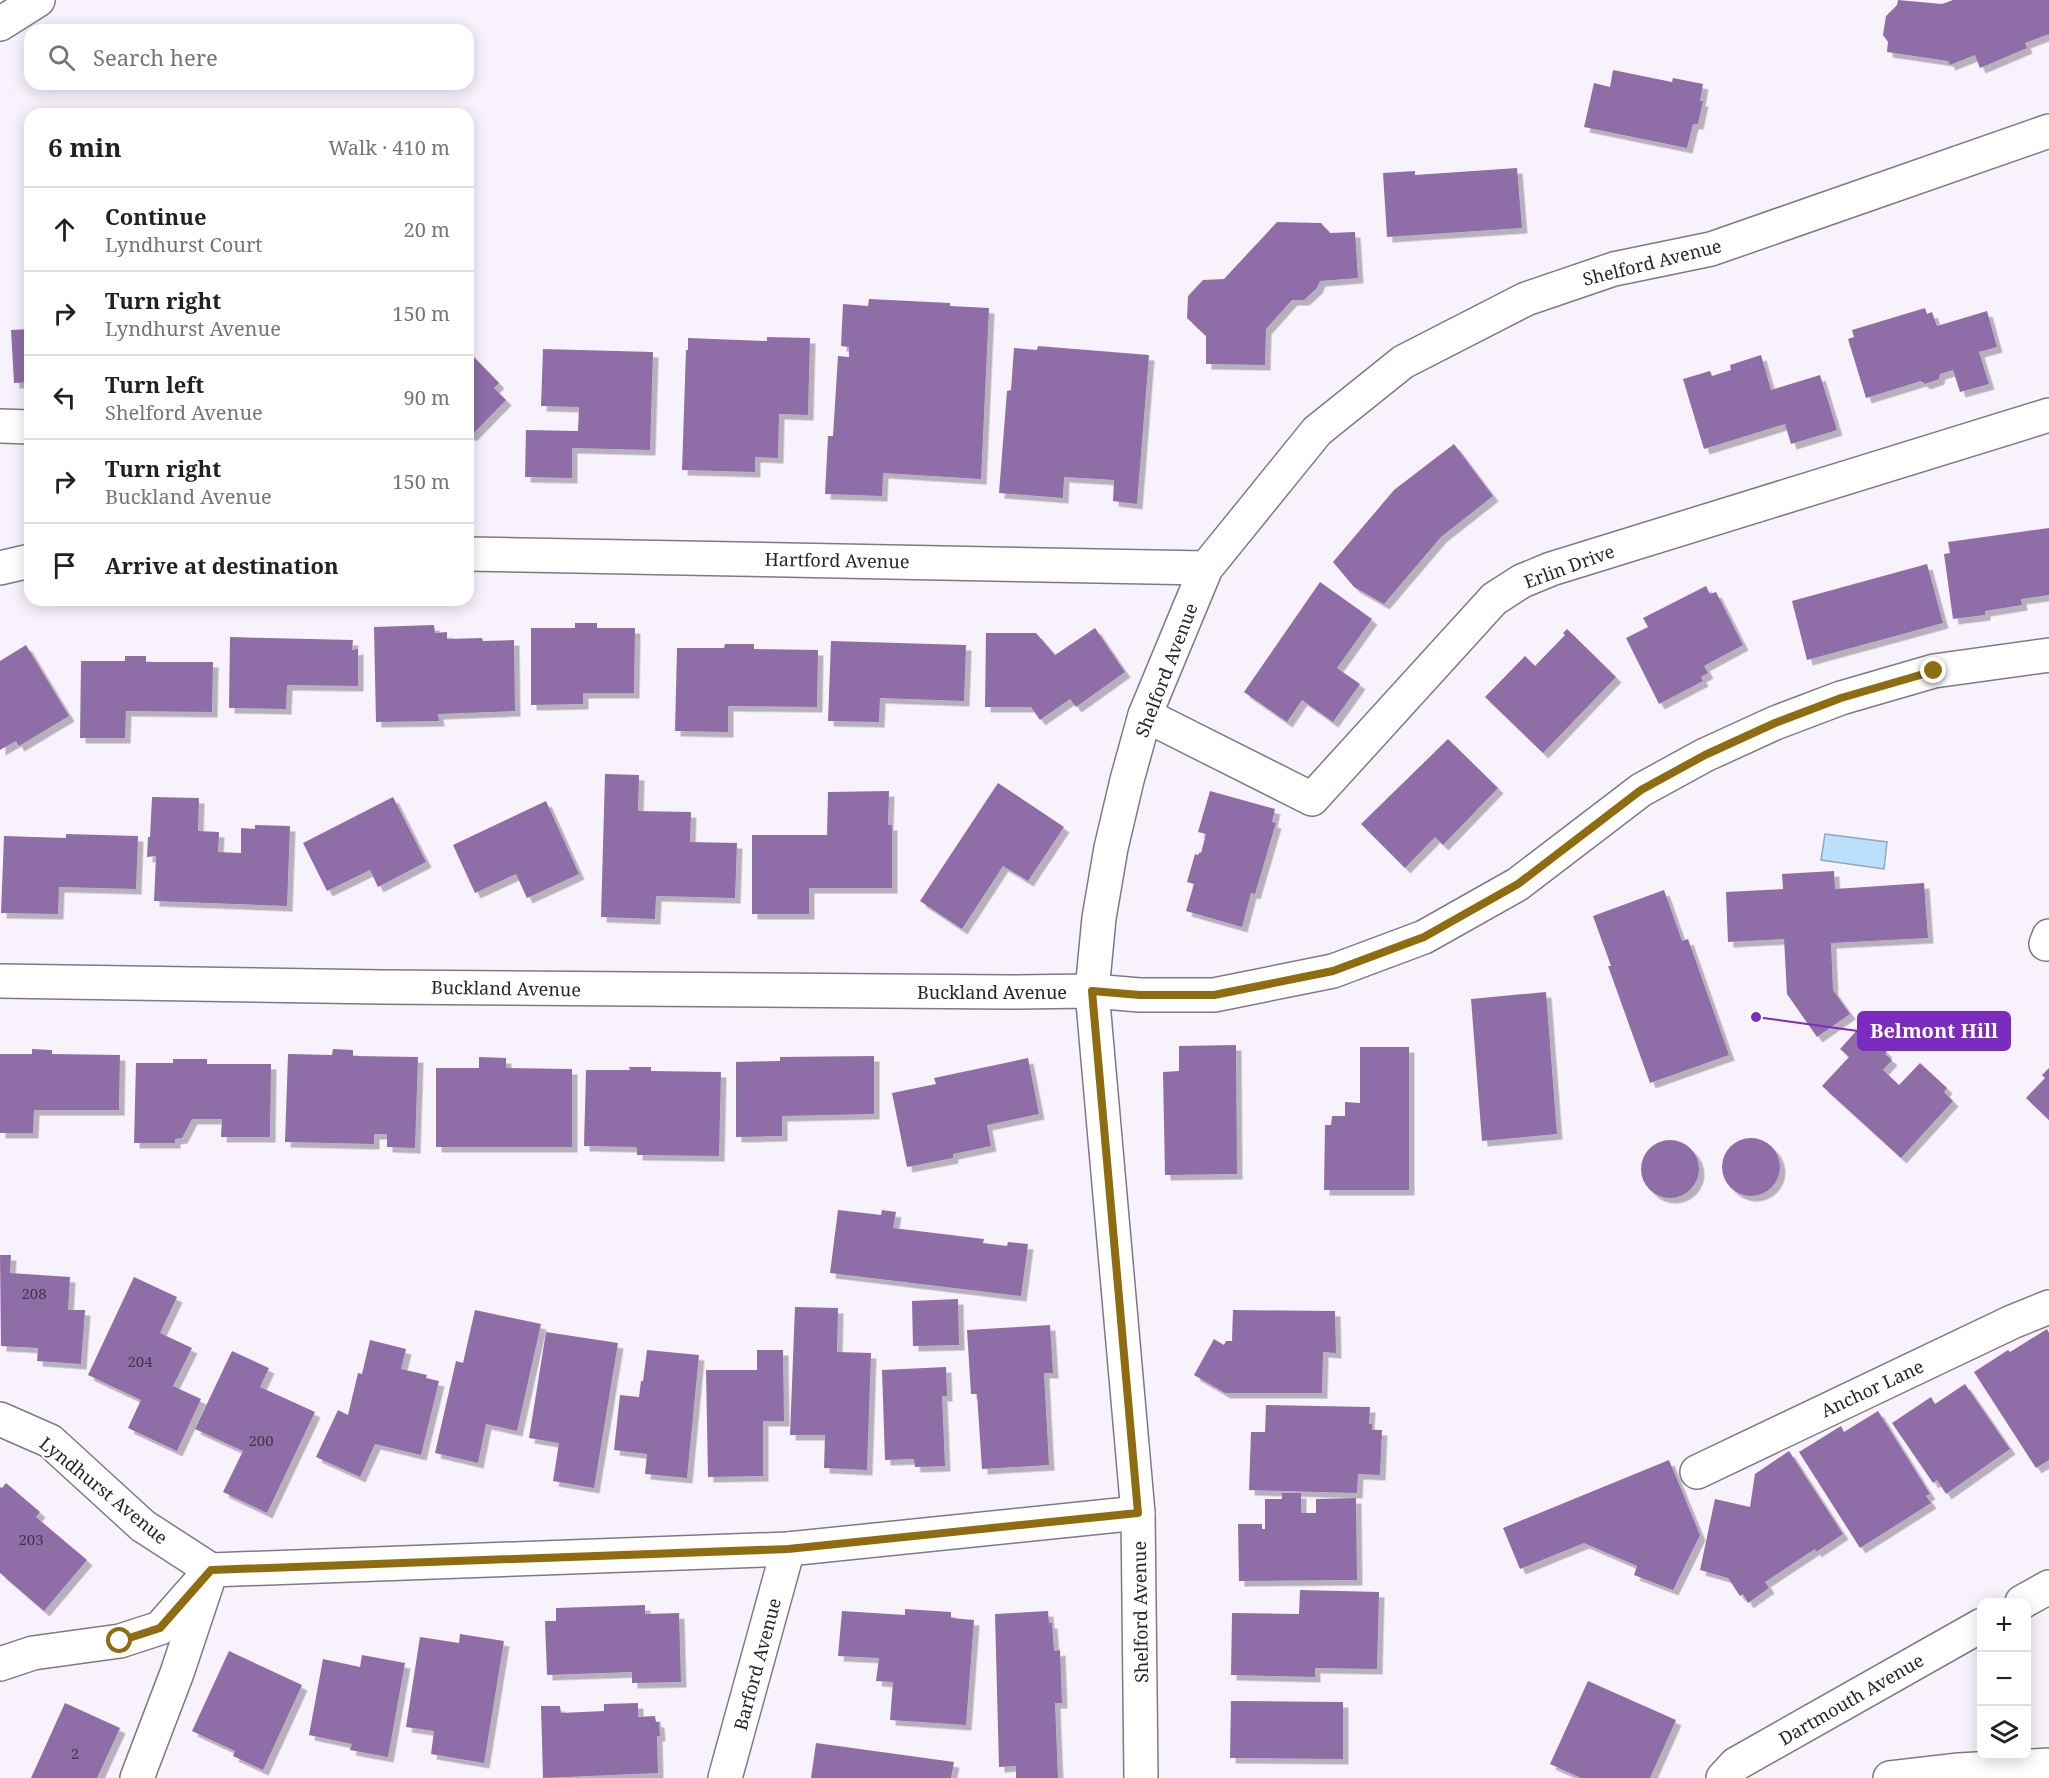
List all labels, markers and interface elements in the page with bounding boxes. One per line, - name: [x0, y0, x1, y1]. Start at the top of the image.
- search box: [24, 24, 474, 90]
- icon: search: [45, 41, 78, 74]
- text: Search here: [93, 42, 218, 72]
- text: 6 min: [48, 129, 122, 165]
- text: Walk · 410 m: [328, 134, 450, 161]
- text: Continue: [105, 201, 207, 231]
- icon: ahead: [48, 213, 81, 246]
- text: 20 m: [404, 216, 450, 243]
- text: Lyndhurst Court: [105, 231, 262, 258]
- street label: Shelford Avenue: [1580, 233, 1724, 291]
- text: Turn right: [105, 285, 221, 315]
- icon: right: [48, 297, 81, 330]
- text: 150 m: [392, 300, 450, 327]
- text: Lyndhurst Avenue: [105, 315, 281, 342]
- text: Turn left: [105, 369, 204, 399]
- icon: left: [48, 381, 81, 414]
- text: 90 m: [404, 384, 450, 411]
- text: Shelford Avenue: [105, 399, 263, 426]
- text: Turn right: [105, 453, 221, 483]
- icon: right: [48, 465, 81, 498]
- text: 150 m: [392, 468, 450, 495]
- text: Buckland Avenue: [105, 483, 272, 510]
- street label: Erlin Drive: [1520, 539, 1618, 593]
- street label: Hartford Avenue: [764, 547, 910, 573]
- icon: arrive: [48, 549, 81, 582]
- text: Arrive at destination: [105, 550, 339, 580]
- street label: Shelford Avenue: [1129, 599, 1203, 741]
- route end: [1920, 657, 1946, 683]
- street label: Buckland Avenue: [431, 975, 581, 1001]
- street label: Buckland Avenue: [917, 980, 1067, 1004]
- callout: Belmont Hill: [1858, 1012, 2010, 1050]
- text: Belmont Hill: [1870, 1017, 1998, 1044]
- house number: 208: [21, 1283, 47, 1303]
- house number: 204: [127, 1351, 153, 1371]
- street label: Anchor Lane: [1817, 1354, 1927, 1422]
- house number: 200: [248, 1430, 274, 1450]
- street label: Lyndhurst Avenue: [35, 1431, 173, 1549]
- house number: 203: [18, 1529, 44, 1549]
- street label: Shelford Avenue: [1127, 1541, 1153, 1683]
- street label: Barford Avenue: [728, 1595, 786, 1733]
- map controls: [1977, 1598, 2031, 1760]
- button: +: [1977, 1598, 2031, 1652]
- route start: [106, 1627, 132, 1653]
- street label: Dartmouth Avenue: [1774, 1648, 1928, 1750]
- button: −: [1977, 1652, 2031, 1706]
- button: layers: [1977, 1706, 2031, 1760]
- house number: 2: [71, 1743, 79, 1763]

